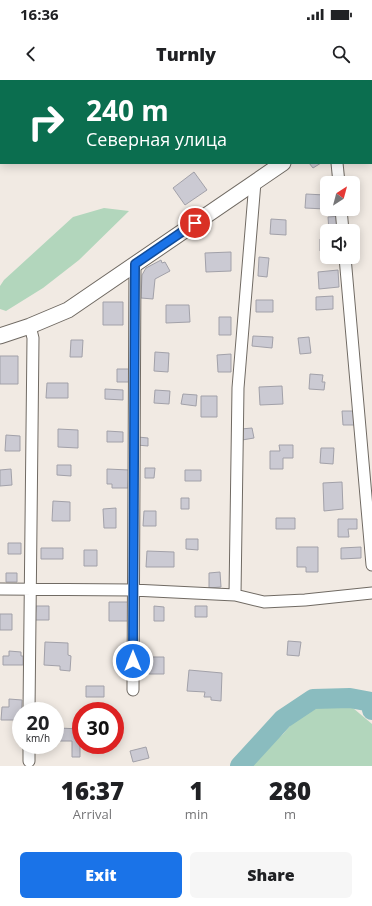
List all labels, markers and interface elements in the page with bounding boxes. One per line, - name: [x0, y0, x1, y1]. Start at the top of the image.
- text: 16:36: [20, 4, 59, 24]
- text: Turnly: [156, 42, 216, 66]
- icon: back: [20, 43, 42, 65]
- icon: search: [330, 43, 352, 65]
- text: 240 m: [86, 91, 169, 129]
- icon: right: [20, 96, 72, 148]
- text: Северная улица: [86, 127, 227, 151]
- north arrow: [320, 176, 360, 216]
- map controls: [320, 176, 360, 264]
- pin: [178, 206, 212, 240]
- icon: arrive: [184, 212, 206, 234]
- button: sound: [320, 224, 360, 264]
- position arrow: [112, 640, 154, 682]
- speed limit sign: 30: [72, 702, 124, 754]
- text: 20: [27, 709, 49, 736]
- text: km/h: [26, 731, 50, 745]
- text: 16:37: [61, 774, 124, 807]
- text: 1: [189, 774, 204, 807]
- text: 280: [269, 774, 311, 807]
- text: Arrival: [73, 805, 112, 823]
- text: min: [185, 805, 208, 823]
- text: m: [284, 805, 296, 823]
- button: Exit: [20, 852, 182, 898]
- button: Share: [190, 852, 352, 898]

